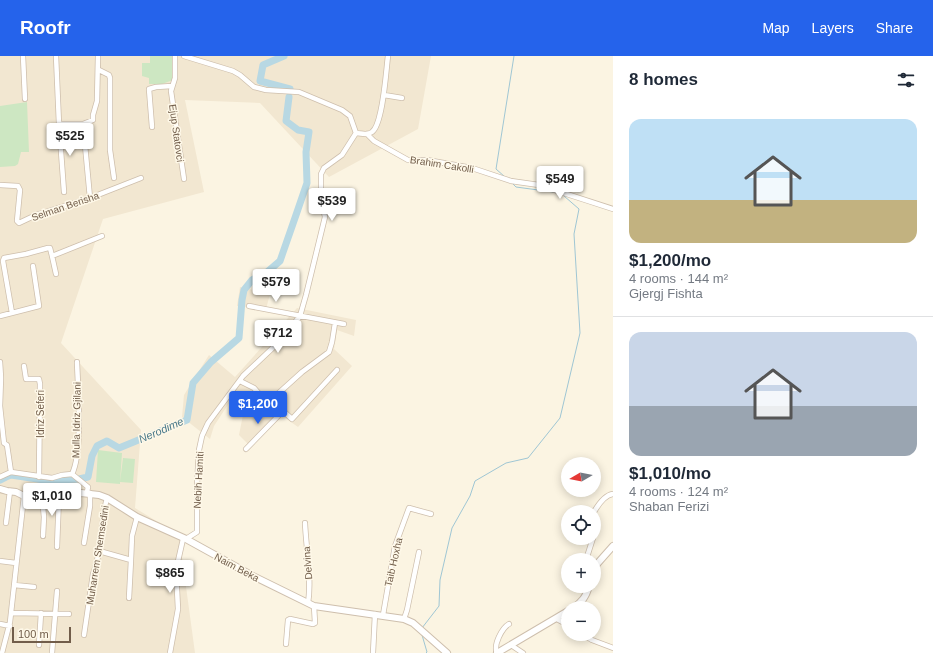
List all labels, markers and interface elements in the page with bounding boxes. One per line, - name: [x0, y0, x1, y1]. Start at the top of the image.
- text: Roofr: [20, 17, 71, 38]
- text: Map: [762, 20, 790, 36]
- text: Layers: [812, 20, 854, 36]
- text: Share: [876, 20, 913, 36]
- icon: filters: [895, 69, 917, 91]
- text: 8 homes: [629, 70, 698, 89]
- street label: Ejup Statovci: [167, 103, 186, 163]
- pin: $525: [46, 123, 94, 157]
- text: $525: [56, 128, 84, 143]
- icon: home: [737, 145, 809, 217]
- street label: Brahim Cakolli: [409, 154, 475, 175]
- pin: $549: [536, 166, 584, 200]
- text: $549: [546, 171, 574, 186]
- pin: $539: [308, 188, 356, 222]
- street label: Selman Berisha: [30, 190, 101, 223]
- text: $539: [318, 193, 346, 208]
- text: $1,200/mo: [629, 251, 711, 270]
- pin: $579: [252, 269, 300, 303]
- text: 4 rooms · 144 m²: [629, 271, 728, 286]
- text: $579: [262, 274, 290, 289]
- text: Gjergj Fishta: [629, 286, 703, 301]
- pin: $712: [254, 320, 302, 354]
- text: $712: [264, 325, 292, 340]
- icon: home: [737, 358, 809, 430]
- street label: Mulla Idriz Gjilani: [70, 382, 83, 458]
- street label: Idriz Seferi: [35, 390, 46, 438]
- pin: $1,200: [225, 391, 291, 425]
- text: $1,200: [238, 396, 278, 411]
- water label: Nerodime: [137, 415, 185, 445]
- street label: Nebih Hamiti: [192, 451, 205, 509]
- north arrow: [561, 457, 601, 497]
- map controls: [561, 457, 601, 641]
- text: $1,010/mo: [629, 464, 711, 483]
- pin: $1,010: [19, 483, 85, 517]
- text: 4 rooms · 124 m²: [629, 484, 728, 499]
- text: $1,010: [32, 488, 72, 503]
- text: Shaban Ferizi: [629, 499, 709, 514]
- street label: Muharrem Shemsedini: [84, 505, 111, 606]
- button: locate: [561, 505, 601, 545]
- street label: Taib Hoxha: [383, 536, 405, 588]
- street label: Delvina: [301, 546, 314, 580]
- street label: Naim Beka: [213, 551, 261, 584]
- button: +: [561, 553, 601, 593]
- pin: $865: [146, 560, 194, 594]
- text: $865: [156, 565, 184, 580]
- button: −: [561, 601, 601, 641]
- scale bar: [12, 625, 71, 644]
- text: 100 m: [18, 628, 49, 640]

